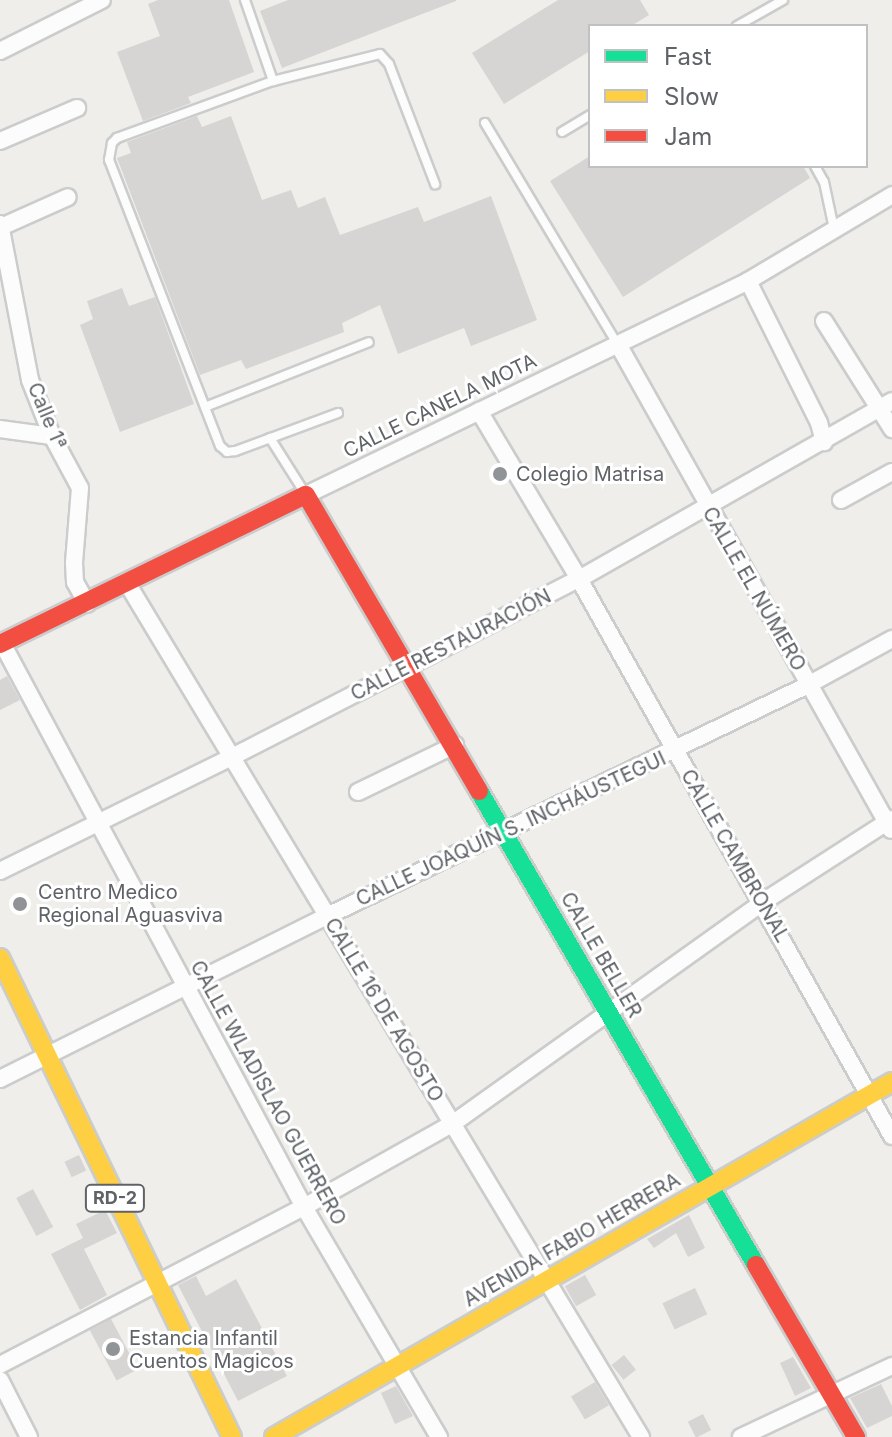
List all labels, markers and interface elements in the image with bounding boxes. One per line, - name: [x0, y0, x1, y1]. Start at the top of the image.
- legend: [588, 24, 868, 168]
- text: Fast: [664, 42, 712, 71]
- text: Slow: [664, 82, 719, 111]
- text: Jam: [664, 122, 712, 151]
- street label: CALLE CANELA MOTA: [340, 349, 540, 463]
- street label: Calle 1ª: [22, 379, 72, 453]
- place label: Colegio Matrisa: [516, 462, 664, 486]
- marker: Colegio Matrisa: [491, 465, 509, 483]
- street label: CALLE EL NÚMERO: [697, 503, 811, 675]
- street label: CALLE RESTAURACIÓN: [347, 584, 555, 706]
- street label: CALLE JOAQUÍN S. INCHÁUSTEGUI: [352, 746, 670, 912]
- street label: CALLE CAMBRONAL: [676, 765, 794, 947]
- place label: Centro Medico Regional Aguasviva: [38, 880, 223, 927]
- street label: CALLE BELLER: [555, 888, 647, 1022]
- marker: Centro Medico Regional Aguasviva: [9, 893, 31, 915]
- street label: CALLE 16 DE AGOSTO: [320, 914, 448, 1106]
- street label: CALLE WLADISLAO GUERRERO: [185, 957, 351, 1229]
- street label: AVENIDA FABIO HERRERA: [459, 1168, 685, 1312]
- road number: RD-2: [83, 1184, 147, 1212]
- place label: Estancia Infantil Cuentos Magicos: [129, 1326, 294, 1373]
- marker: Estancia Infantil Cuentos Magicos: [104, 1340, 122, 1358]

